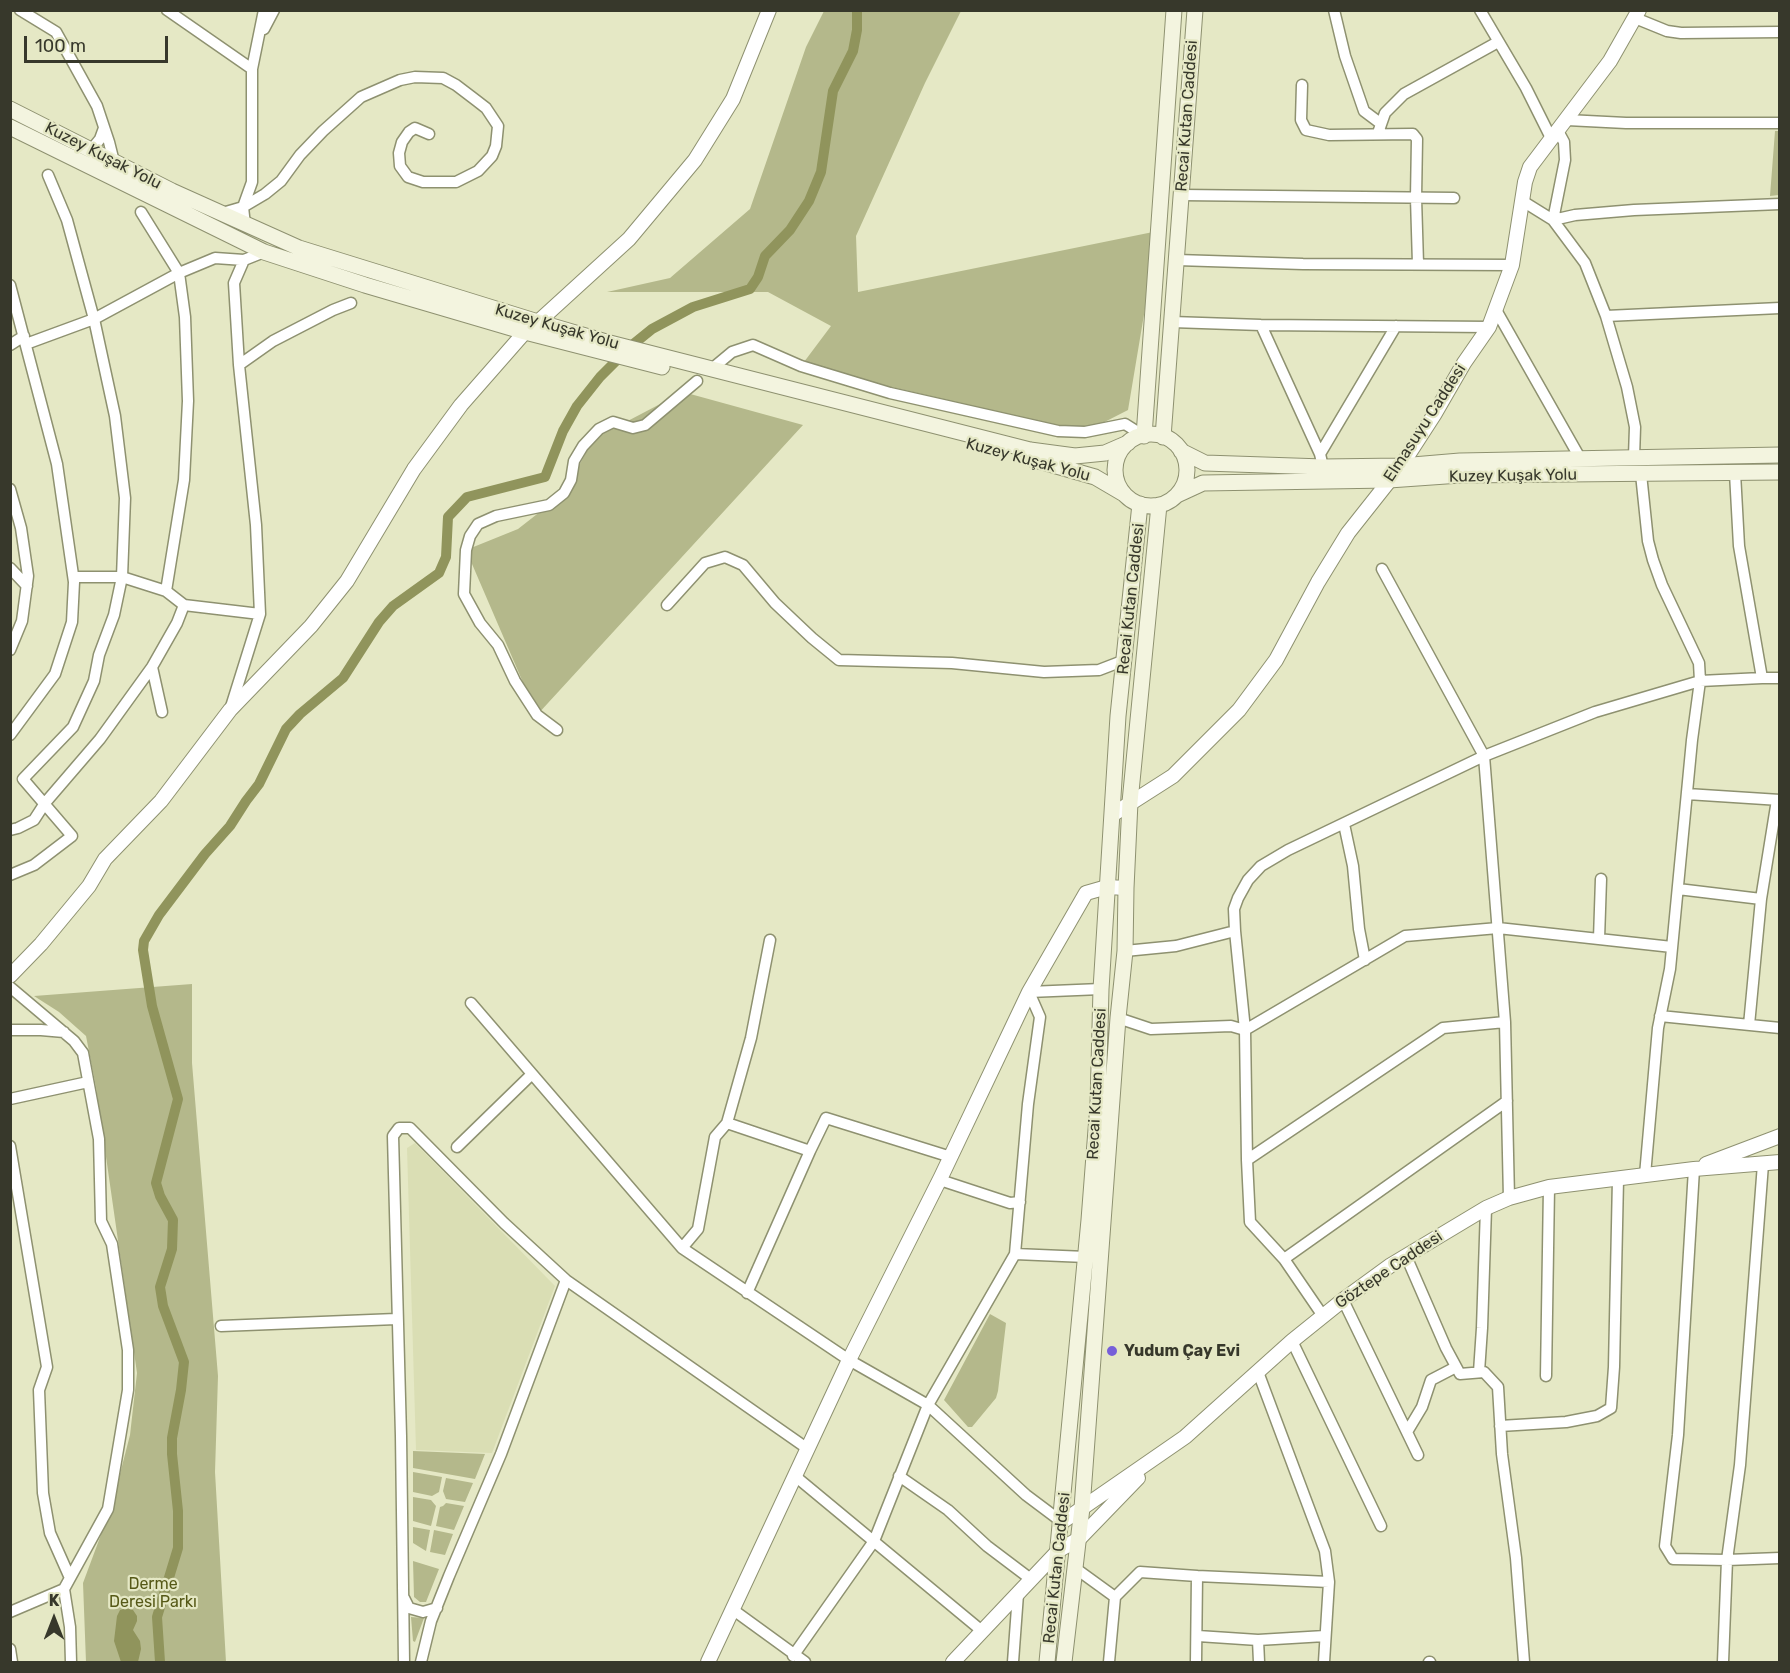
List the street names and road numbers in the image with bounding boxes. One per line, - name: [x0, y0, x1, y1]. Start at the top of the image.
- street label: Recai Kutan Caddesi: [1172, 40, 1202, 192]
- street label: Kuzey Kuşak Yolu: [42, 118, 164, 194]
- street label: Kuzey Kuşak Yolu: [493, 300, 621, 354]
- street label: Elmasuyu Caddesi: [1380, 361, 1470, 485]
- street label: Kuzey Kuşak Yolu: [964, 434, 1092, 486]
- street label: Kuzey Kuşak Yolu: [1449, 465, 1577, 487]
- street label: Recai Kutan Caddesi: [1114, 522, 1148, 676]
- street label: Recai Kutan Caddesi: [1083, 1008, 1111, 1160]
- street label: Göztepe Caddesi: [1332, 1227, 1446, 1313]
- street label: Recai Kutan Caddesi: [1040, 1491, 1074, 1645]

